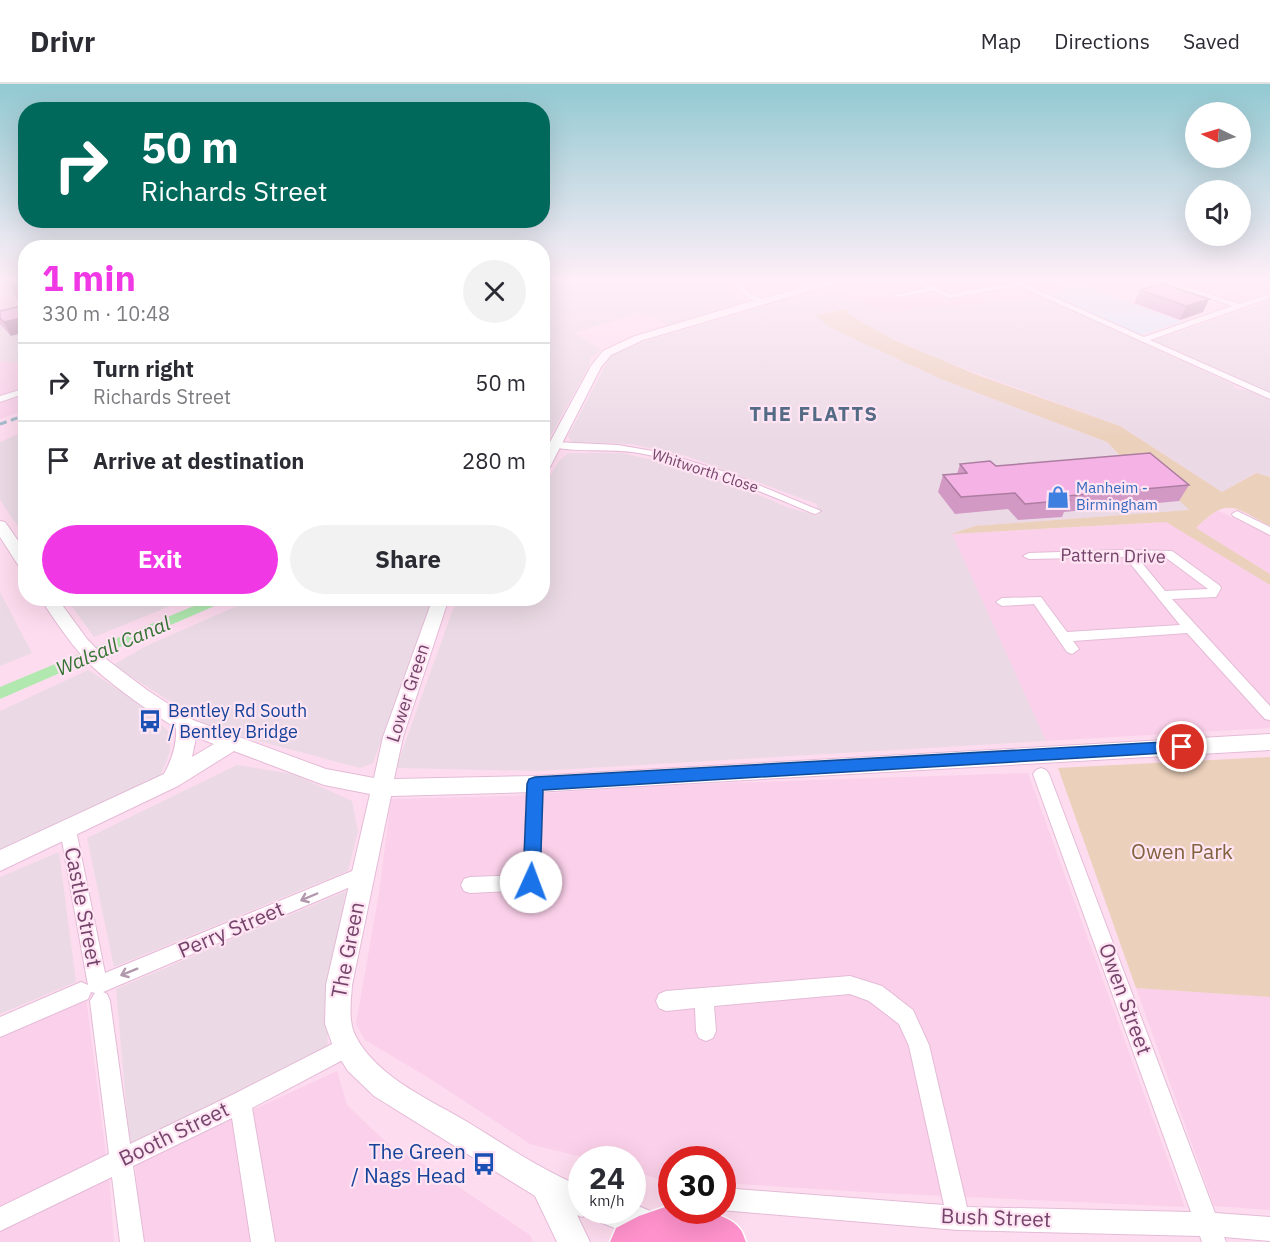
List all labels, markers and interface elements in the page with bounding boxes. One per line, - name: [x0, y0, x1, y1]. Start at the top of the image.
- text: Drivr: [30, 23, 95, 60]
- text: Map: [981, 27, 1021, 55]
- text: Directions: [1054, 27, 1150, 55]
- text: Saved: [1183, 27, 1240, 55]
- north arrow: [1185, 102, 1251, 168]
- map controls: [1185, 102, 1251, 246]
- text: 50 m: [141, 120, 239, 175]
- icon: right: [42, 126, 120, 204]
- text: Richards Street: [141, 173, 327, 208]
- button: sound: [1185, 180, 1251, 246]
- text: 1 min: [42, 254, 136, 301]
- button: close: [463, 260, 526, 323]
- text: 330 m · 10:48: [42, 300, 170, 327]
- text: Turn right: [93, 354, 194, 383]
- icon: right: [42, 366, 75, 399]
- text: 50 m: [475, 368, 526, 397]
- text: Richards Street: [93, 383, 231, 410]
- district label: THE FLATTS: [750, 400, 878, 427]
- icon: arrive: [42, 444, 75, 477]
- street label: Whitworth Close: [649, 444, 761, 497]
- text: Arrive at destination: [93, 446, 304, 475]
- text: 280 m: [462, 446, 526, 475]
- place label: Manheim - Birmingham: [1076, 478, 1158, 514]
- shop icon: Manheim - Birmingham: [1045, 484, 1071, 510]
- button: Exit: [42, 525, 278, 594]
- button: Share: [290, 525, 526, 594]
- street label: Pattern Drive: [1060, 543, 1166, 568]
- water label: Walsall Canal: [51, 609, 175, 682]
- street label: Lower Green: [381, 641, 434, 745]
- place label: Bentley Rd South / Bentley Bridge: [168, 699, 307, 743]
- bus stop icon: Bentley Rd South / Bentley Bridge: [137, 708, 163, 734]
- pin: [1156, 721, 1207, 772]
- icon: arrive: [1165, 730, 1198, 763]
- park label: Owen Park: [1131, 837, 1233, 865]
- street label: Castle Street: [59, 844, 109, 969]
- position arrow: [499, 850, 563, 914]
- one-way arrow: [301, 892, 319, 903]
- street label: Perry Street: [173, 894, 288, 964]
- street label: The Green: [324, 899, 370, 1000]
- street label: Owen Street: [1093, 939, 1159, 1058]
- one-way arrow: [121, 967, 139, 978]
- street label: Booth Street: [114, 1094, 233, 1172]
- place label: The Green / Nags Head: [351, 1137, 466, 1189]
- speed limit sign: 30: [658, 1146, 736, 1224]
- bus stop icon: The Green / Nags Head: [471, 1151, 497, 1177]
- text: 24: [589, 1158, 625, 1197]
- text: km/h: [589, 1191, 625, 1210]
- street label: Bush Street: [940, 1201, 1052, 1233]

